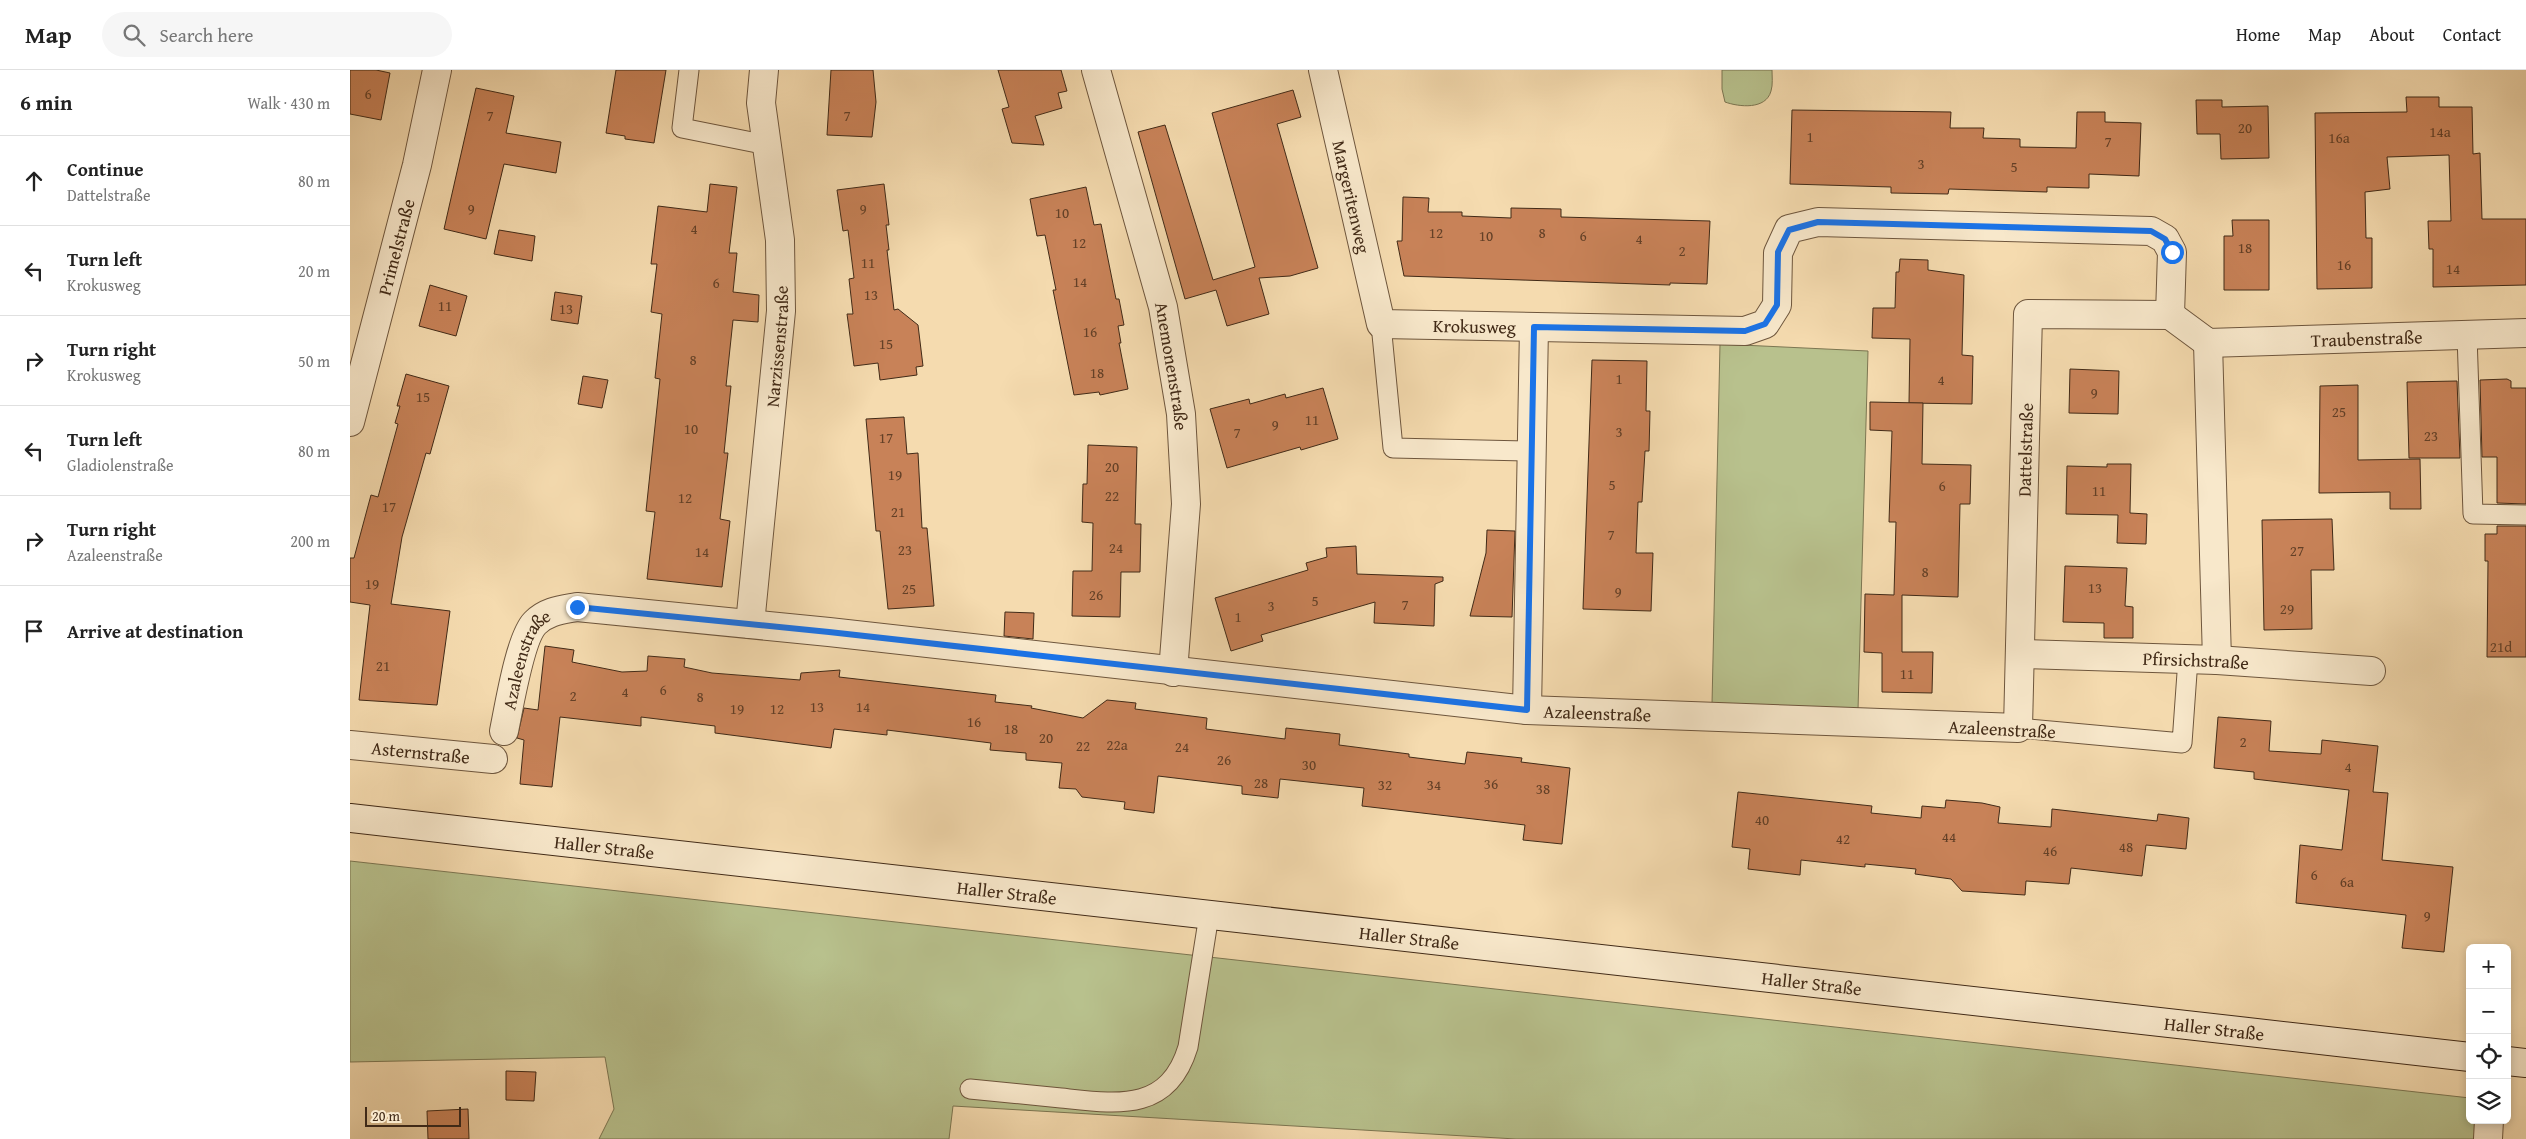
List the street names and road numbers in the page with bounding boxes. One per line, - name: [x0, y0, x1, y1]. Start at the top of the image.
- street label: Margeritenweg: [1326, 137, 1378, 256]
- street label: Primelstraße: [370, 196, 421, 298]
- street label: Narzissenstraße: [758, 285, 795, 408]
- street label: Anemonenstraße: [1149, 298, 1195, 431]
- street label: Krokusweg: [1433, 312, 1516, 340]
- street label: Traubenstraße: [2310, 323, 2423, 353]
- street label: Dattelstraße: [2010, 403, 2039, 497]
- street label: Azaleenstraße: [495, 602, 555, 712]
- street label: Pfirsichstraße: [2142, 644, 2250, 676]
- street label: Azaleenstraße: [1543, 697, 1652, 728]
- street label: Azaleenstraße: [1948, 713, 2056, 745]
- street label: Asternstraße: [370, 734, 471, 770]
- street label: Haller Straße: [553, 828, 656, 866]
- street label: Haller Straße: [955, 873, 1058, 911]
- street label: Haller Straße: [1358, 918, 1461, 956]
- street label: Haller Straße: [1760, 964, 1863, 1002]
- street label: Haller Straße: [2163, 1009, 2266, 1047]

